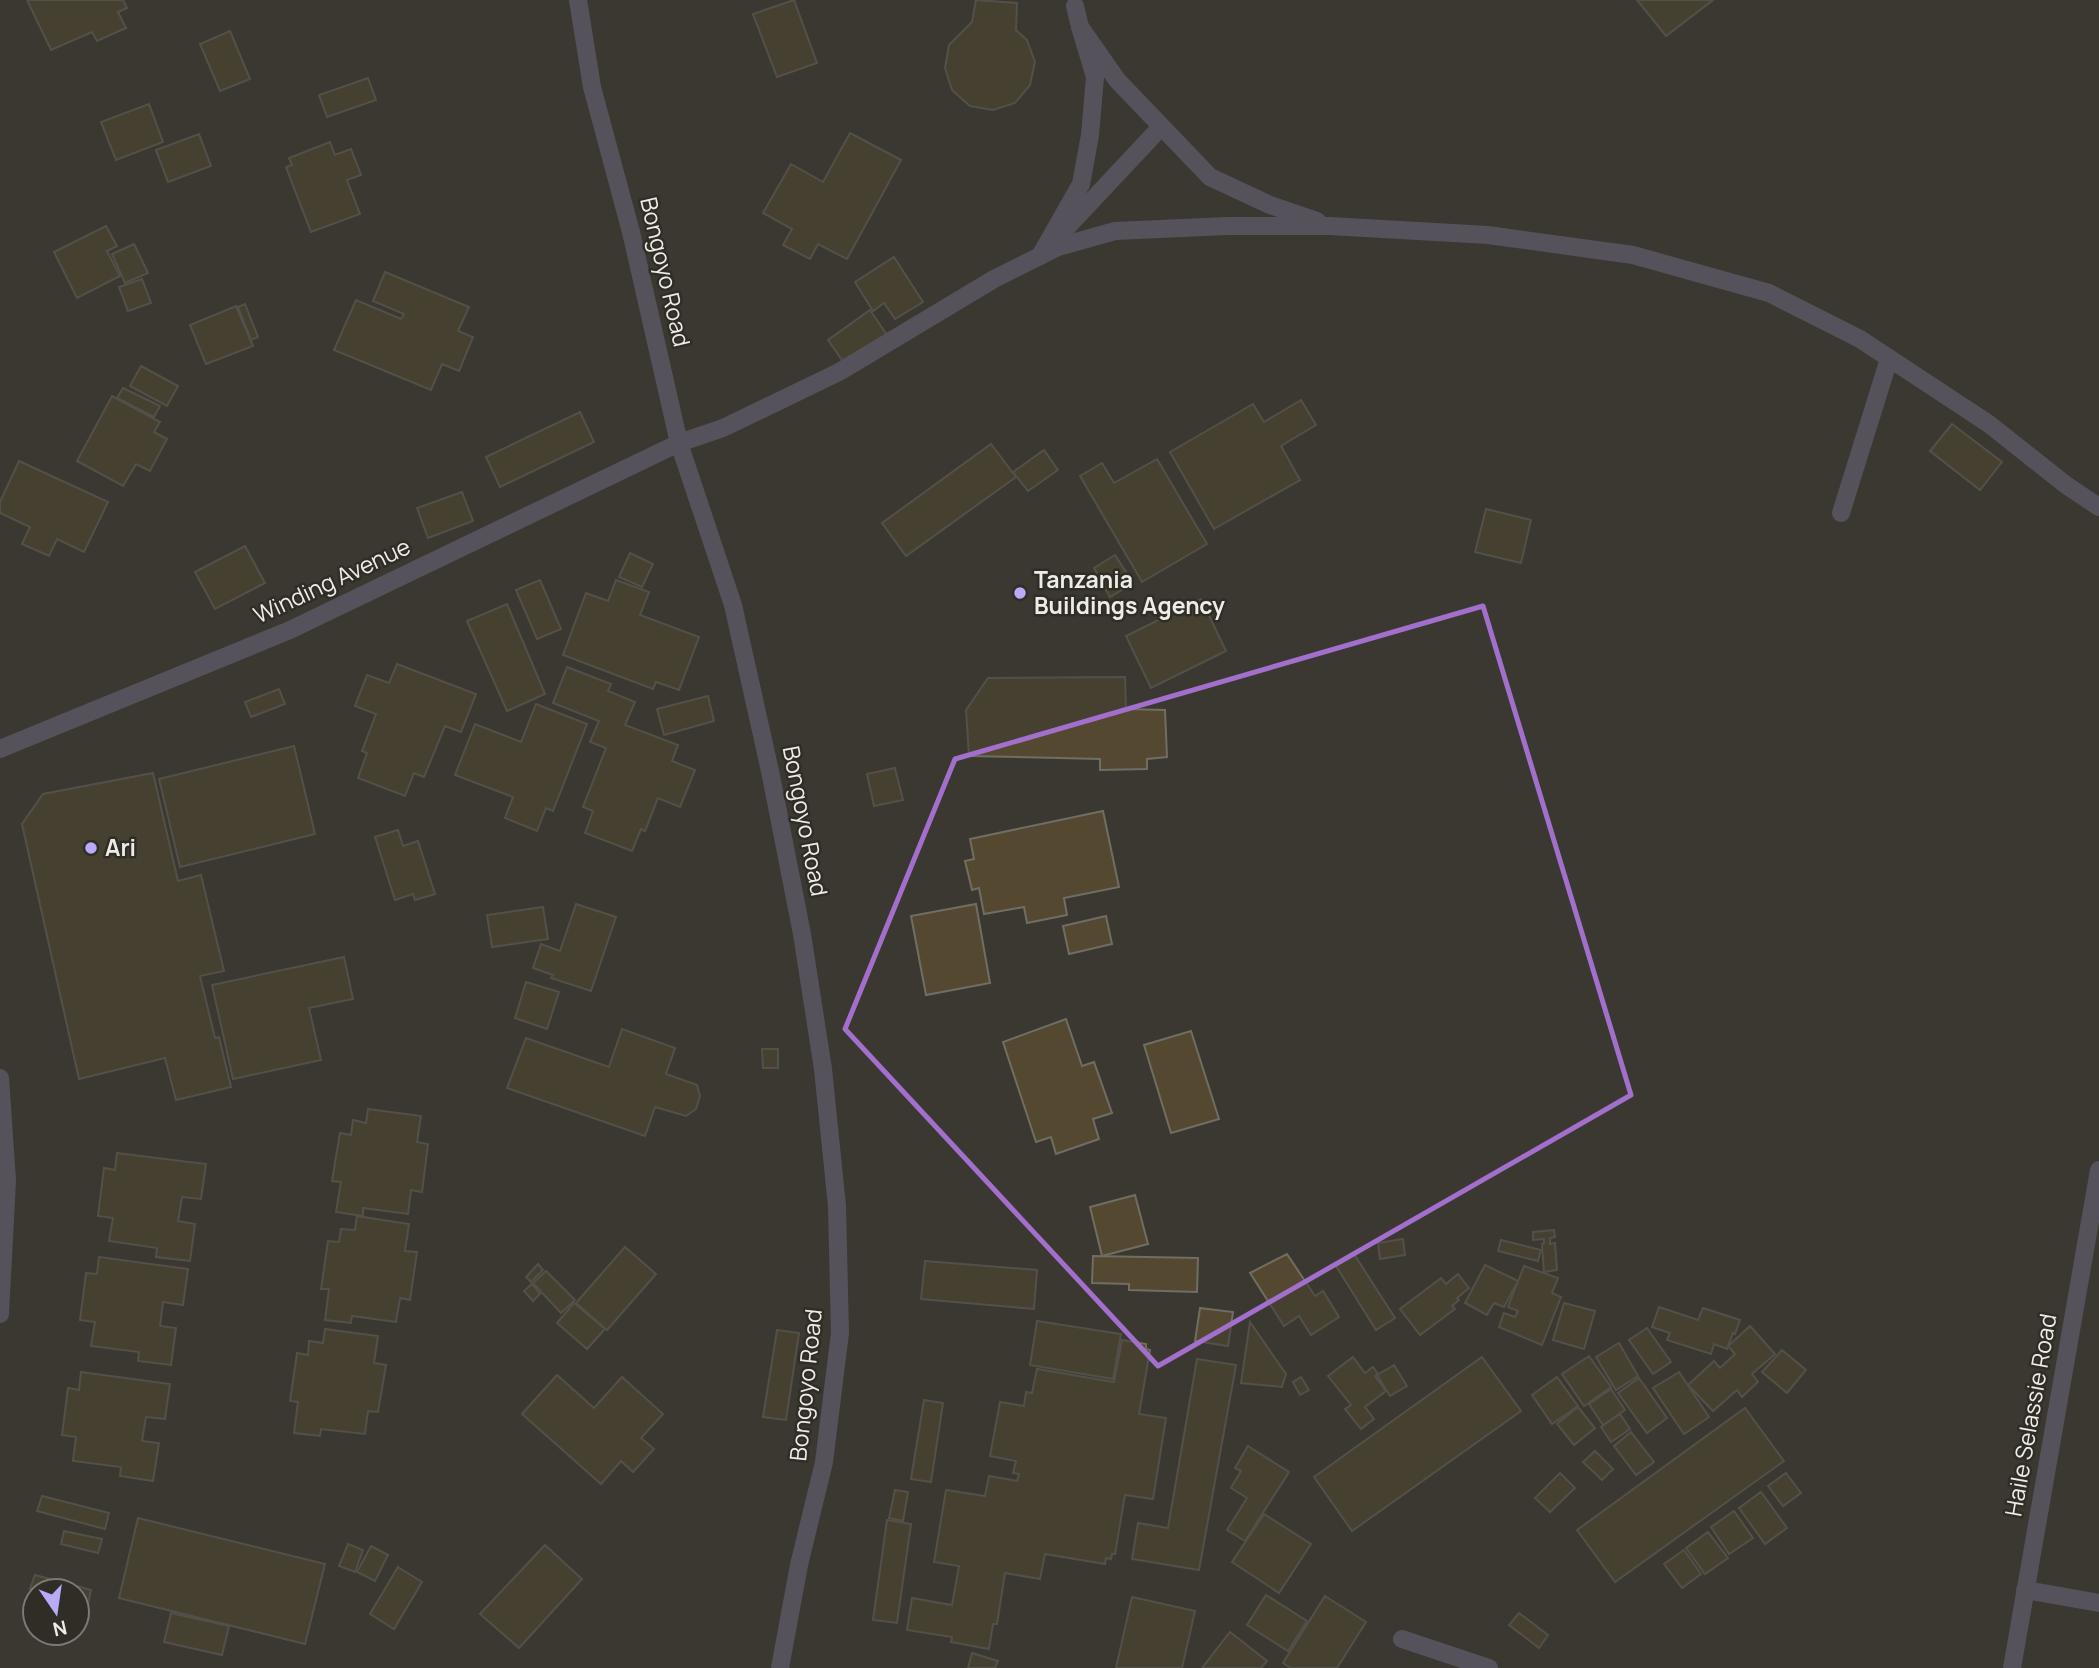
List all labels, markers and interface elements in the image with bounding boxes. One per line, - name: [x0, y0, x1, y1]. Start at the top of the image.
- street label: Bongoyo Road: [633, 194, 699, 350]
- street label: Winding Avenue: [248, 530, 415, 630]
- place label: Tanzania Buildings Agency: [1034, 563, 1225, 621]
- marker: Tanzania Buildings Agency: [1012, 585, 1028, 601]
- street label: Bongoyo Road: [776, 743, 836, 899]
- place label: Ari: [105, 831, 136, 863]
- marker: Ari: [83, 840, 99, 856]
- street label: Bongoyo Road: [781, 1307, 829, 1462]
- street label: Haile Selassie Road: [1996, 1311, 2064, 1519]
- north arrow: [21, 1577, 91, 1647]
- text: N: [50, 1614, 69, 1643]

